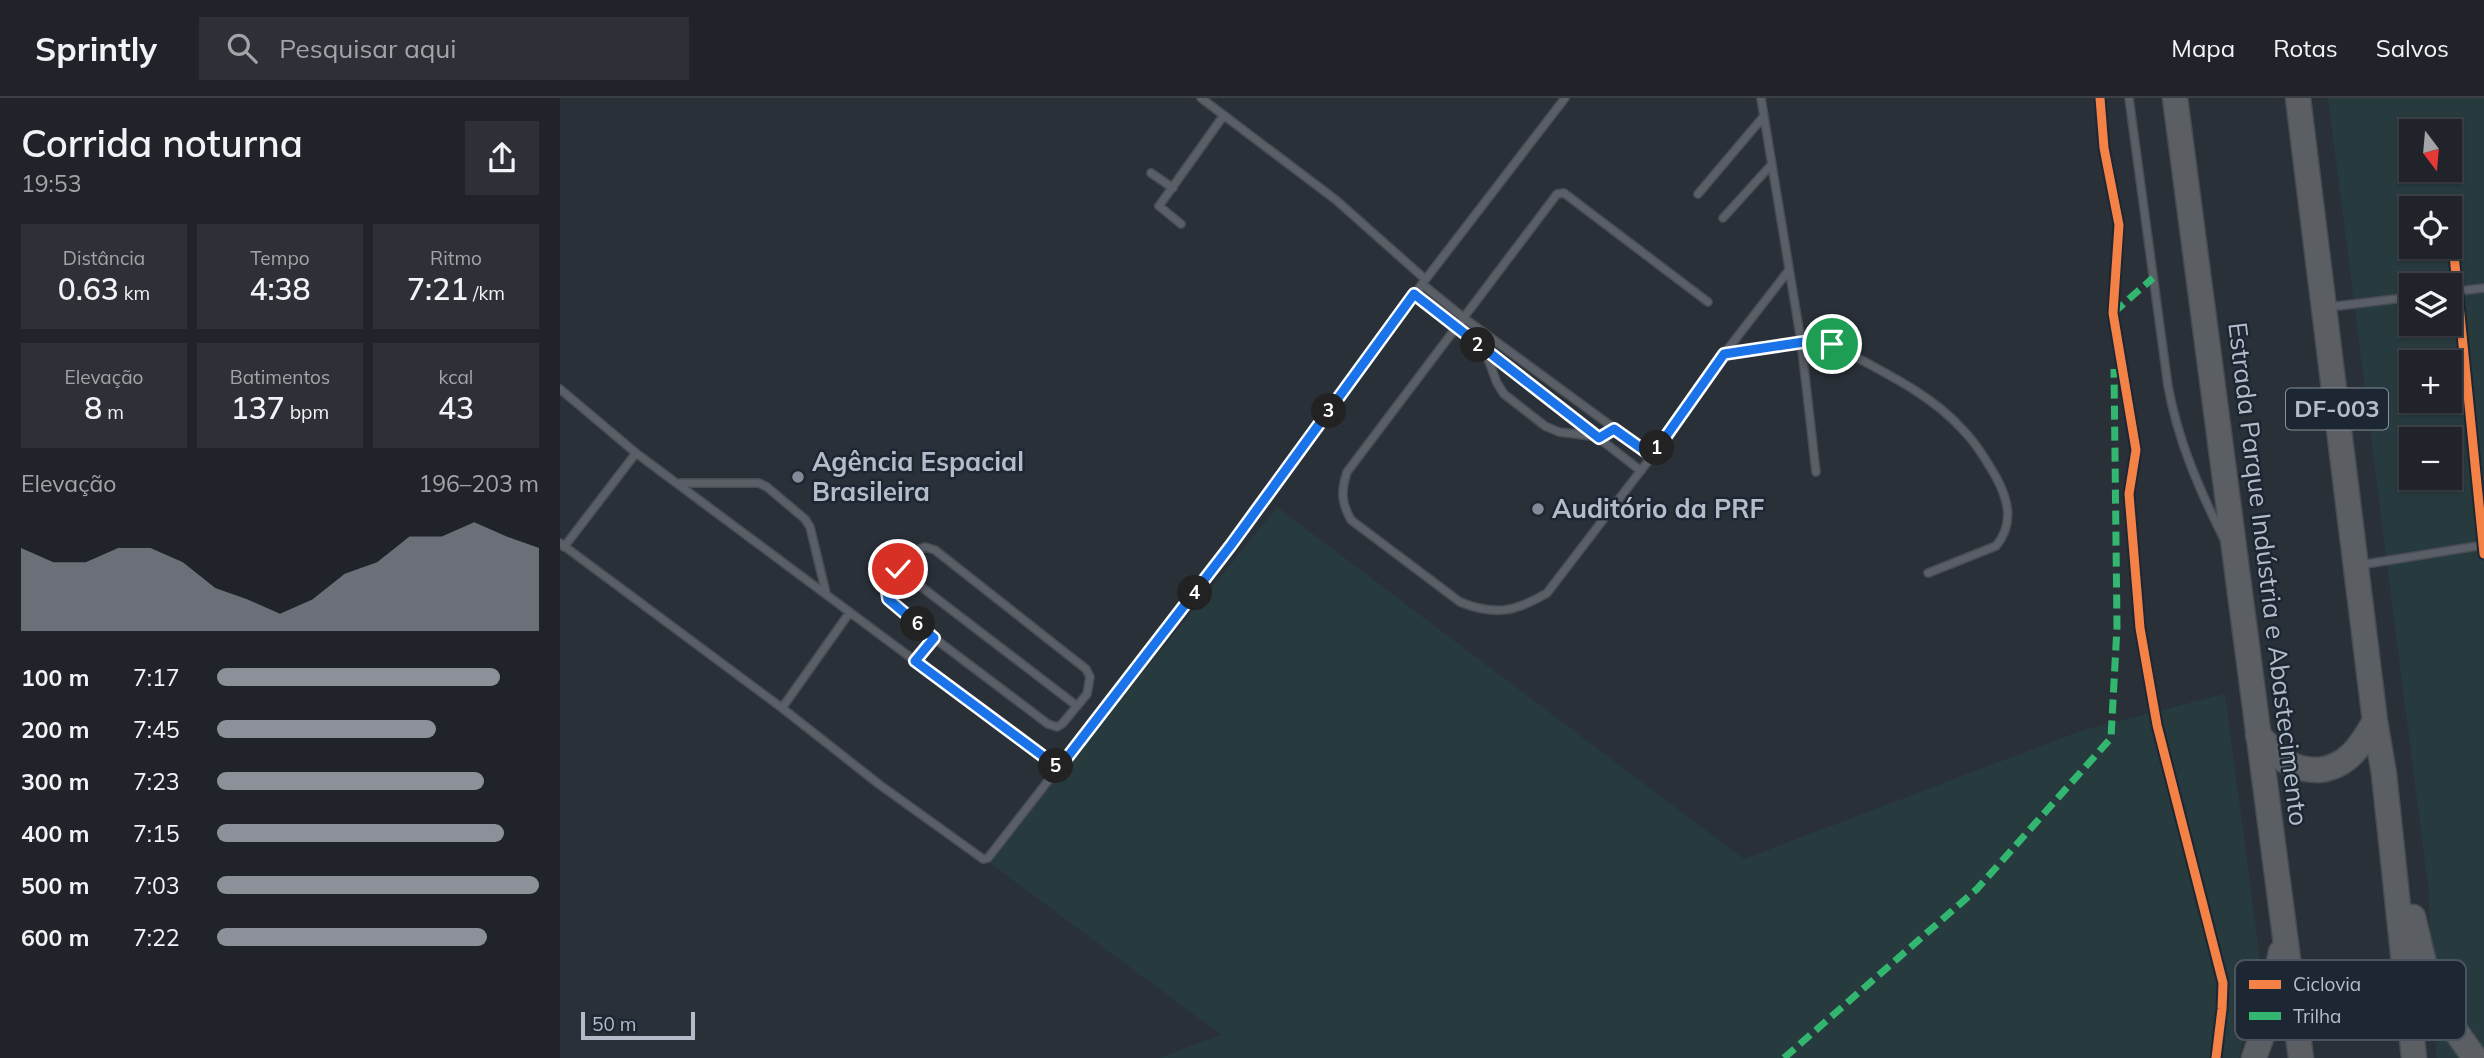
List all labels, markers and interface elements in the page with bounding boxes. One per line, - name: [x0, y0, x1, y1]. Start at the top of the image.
- search box: [199, 17, 689, 80]
- text: Sprintly: [35, 28, 157, 69]
- icon: search: [223, 29, 261, 67]
- text: Pesquisar aqui: [279, 32, 457, 65]
- text: Mapa: [2171, 33, 2235, 63]
- text: Rotas: [2273, 33, 2338, 63]
- text: Salvos: [2376, 33, 2449, 63]
- text: Corrida noturna: [21, 119, 303, 167]
- north arrow: [2399, 119, 2462, 182]
- map controls: [2399, 119, 2462, 490]
- button: share: [465, 121, 539, 195]
- text: 19:53: [21, 169, 81, 198]
- button: locate: [2399, 196, 2462, 259]
- text: Distância: [63, 246, 145, 270]
- text: Tempo: [250, 246, 310, 270]
- text: Ritmo: [430, 246, 482, 270]
- text: 0.63: [58, 270, 119, 308]
- text: 4:38: [249, 270, 311, 308]
- text: 7:21: [407, 270, 468, 308]
- button: layers: [2399, 273, 2462, 336]
- text: km: [119, 281, 150, 305]
- text: /km: [468, 281, 505, 305]
- pin: [1802, 314, 1862, 374]
- street label: Estrada Parque Indústria e Abastecimento: [2221, 320, 2316, 828]
- icon: arrive: [1813, 325, 1851, 363]
- pin: 2: [1460, 328, 1496, 362]
- text: 2: [1472, 332, 1483, 356]
- button: +: [2399, 350, 2462, 413]
- text: Elevação: [65, 365, 143, 389]
- text: Batimentos: [230, 365, 330, 389]
- text: kcal: [439, 365, 473, 389]
- road number: DF-003: [2286, 388, 2388, 430]
- text: 8: [84, 389, 102, 427]
- text: 137: [231, 389, 285, 427]
- text: 43: [438, 389, 474, 427]
- pin: 3: [1312, 394, 1346, 428]
- text: 3: [1323, 398, 1334, 422]
- text: m: [102, 400, 124, 424]
- text: bpm: [285, 400, 329, 424]
- button: −: [2399, 427, 2462, 490]
- pin: 1: [1640, 430, 1674, 466]
- text: 1: [1651, 435, 1662, 459]
- place label: Agência Espacial Brasileira: [812, 445, 1024, 508]
- text: Elevação: [21, 469, 116, 498]
- text: 196–203 m: [418, 469, 539, 498]
- marker: Agência Espacial Brasileira: [790, 469, 806, 485]
- place label: Auditório da PRF: [1552, 492, 1764, 525]
- marker: Auditório da PRF: [1530, 501, 1546, 517]
- pin: [868, 539, 928, 599]
- icon: check: [879, 550, 917, 588]
- pin: 4: [1178, 575, 1212, 610]
- text: 4: [1189, 580, 1200, 604]
- pin: 6: [900, 606, 936, 642]
- text: 6: [912, 611, 923, 635]
- text: 100 m: [21, 663, 89, 692]
- text: 7:17: [133, 663, 180, 692]
- text: 200 m: [21, 715, 89, 744]
- text: 7:45: [133, 715, 180, 744]
- pin: 5: [1038, 748, 1074, 784]
- text: 5: [1050, 753, 1061, 777]
- text: 300 m: [21, 767, 89, 796]
- text: 7:23: [133, 767, 180, 796]
- text: 400 m: [21, 819, 89, 848]
- text: 7:15: [133, 819, 180, 848]
- text: 500 m: [21, 871, 89, 900]
- text: 7:03: [133, 871, 180, 900]
- text: 600 m: [21, 923, 89, 952]
- text: 7:22: [133, 923, 180, 952]
- legend: [2235, 960, 2466, 1040]
- text: Ciclovia: [2293, 972, 2361, 996]
- text: Trilha: [2293, 1004, 2342, 1028]
- scale bar: [581, 1009, 695, 1041]
- text: 50 m: [592, 1012, 636, 1036]

